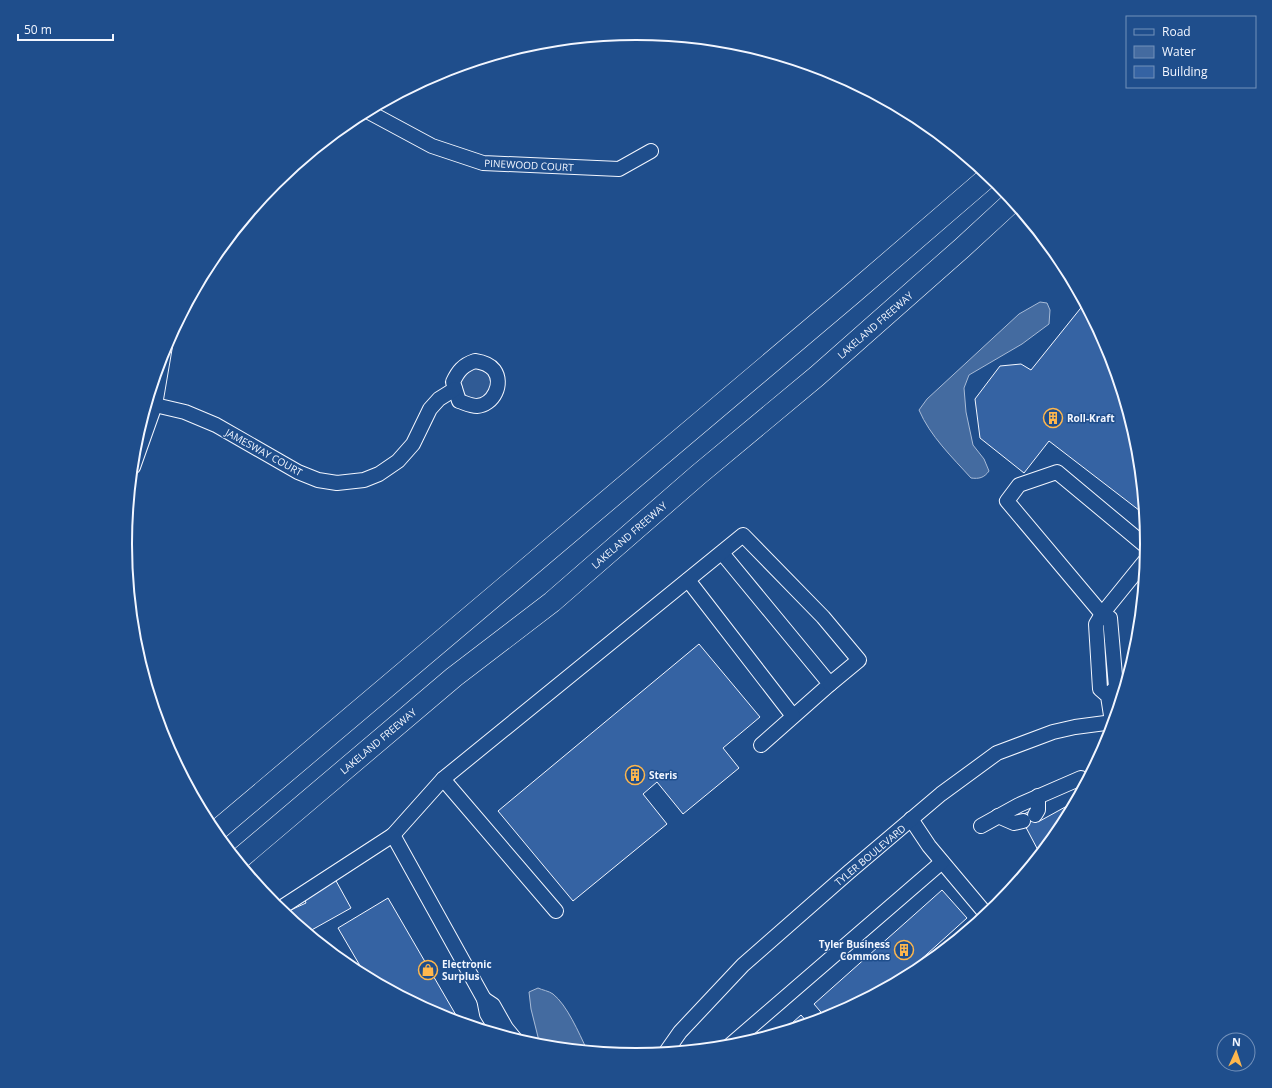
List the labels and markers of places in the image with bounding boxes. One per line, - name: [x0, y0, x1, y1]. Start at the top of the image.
- building icon: Roll-Kraft: [1042, 407, 1064, 429]
- place label: Roll-Kraft: [1067, 411, 1115, 425]
- building icon: Steris: [624, 764, 646, 786]
- place label: Steris: [649, 768, 677, 782]
- place label: Tyler Business Commons: [819, 937, 890, 963]
- building icon: Tyler Business Commons: [893, 939, 915, 961]
- place label: Electronic Surplus: [442, 957, 492, 983]
- shop icon: Electronic Surplus: [417, 959, 439, 981]

